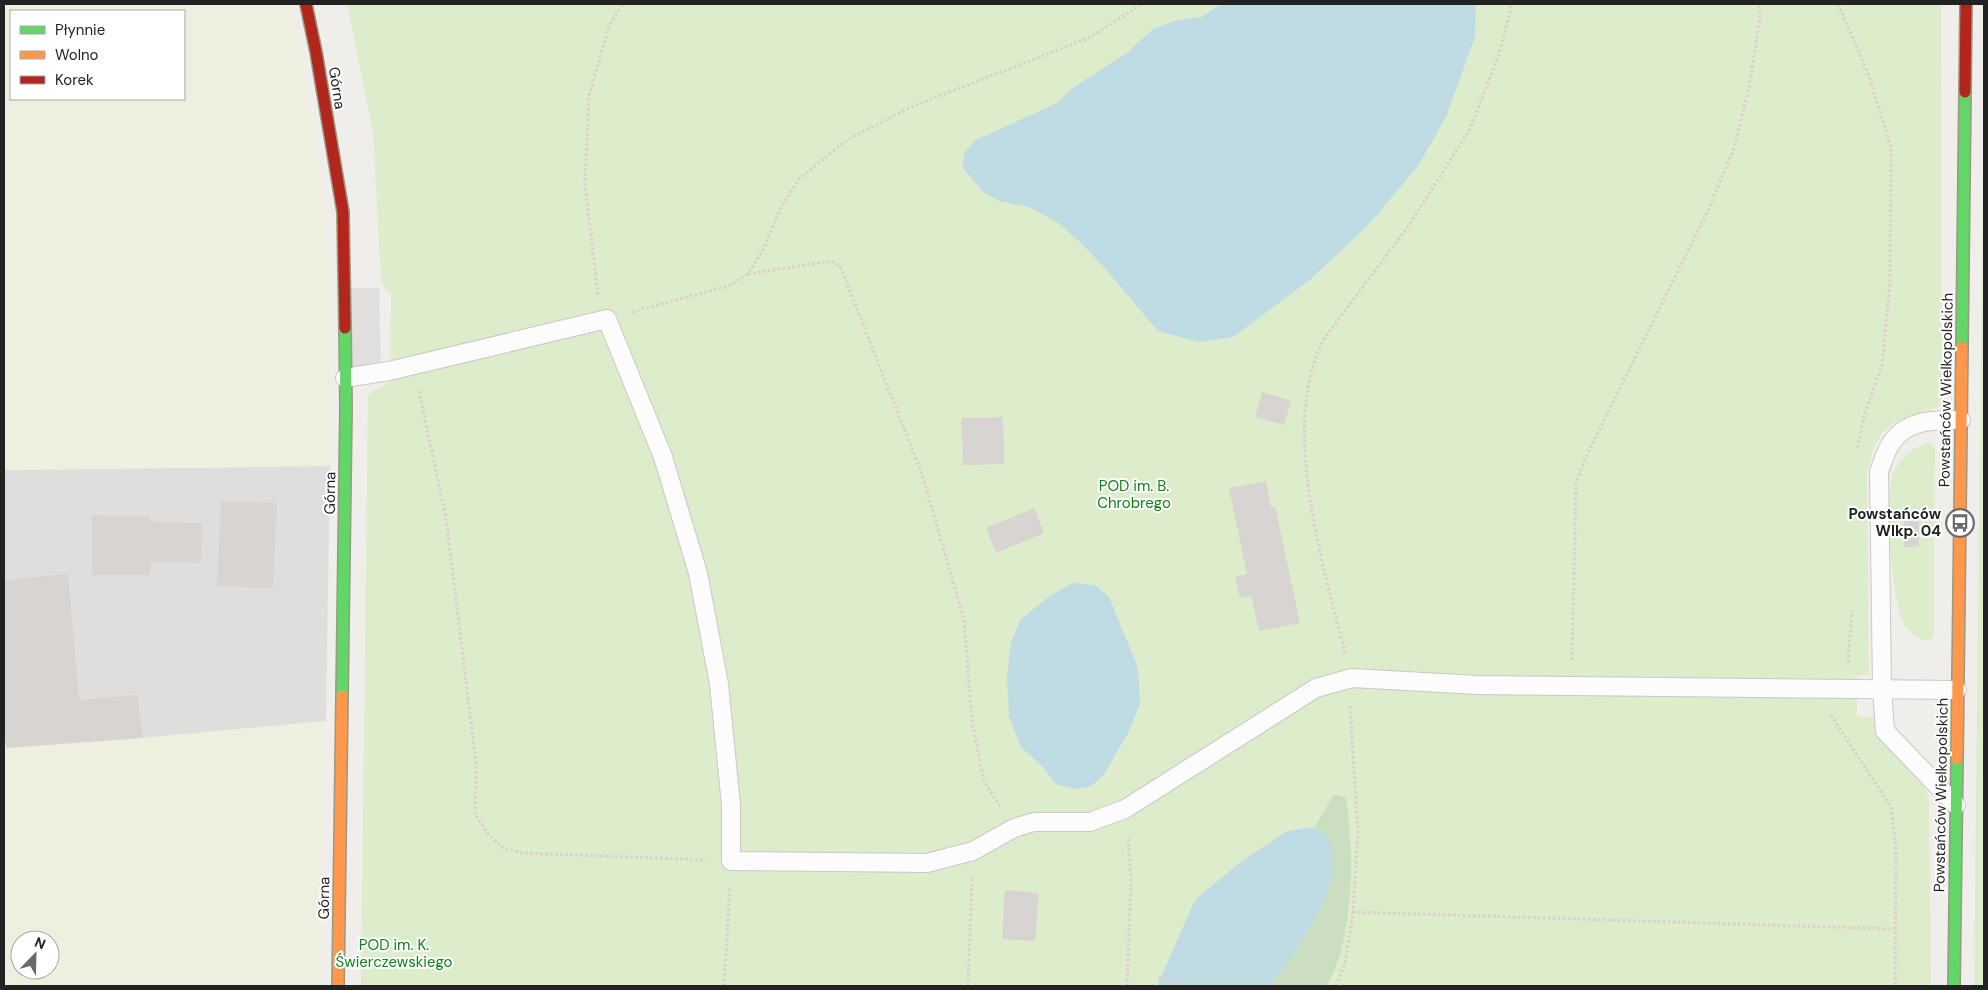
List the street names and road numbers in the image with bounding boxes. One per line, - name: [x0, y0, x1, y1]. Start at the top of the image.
- street label: Górna: [324, 65, 350, 111]
- street label: Powstańców Wielkopolskich: [1934, 293, 1958, 487]
- street label: Górna: [320, 472, 340, 514]
- street label: Powstańców Wielkopolskich: [1929, 698, 1953, 892]
- street label: Górna: [314, 877, 334, 919]

